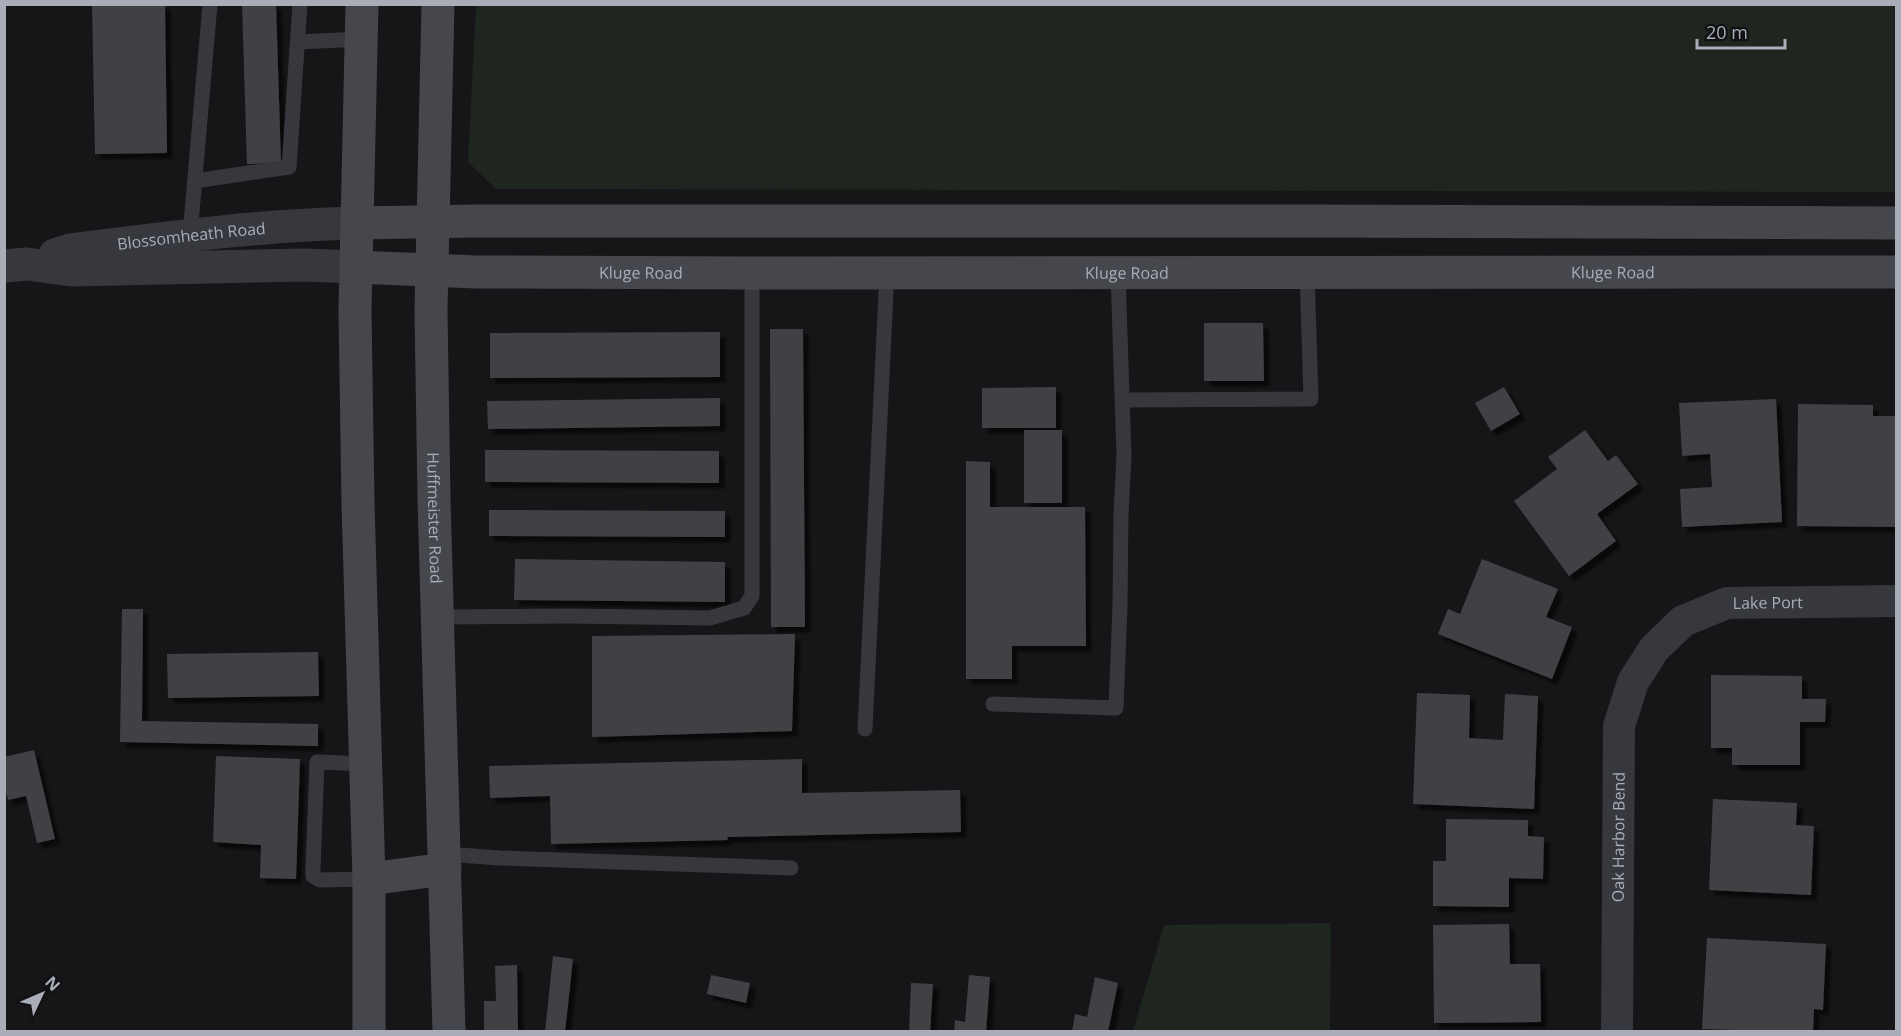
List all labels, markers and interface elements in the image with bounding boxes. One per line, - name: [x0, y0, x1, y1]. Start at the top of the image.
- scale bar: [1697, 12, 1786, 50]
- text: 20 m: [1706, 20, 1748, 44]
- street label: Blossomheath Road: [116, 217, 266, 255]
- street label: Kluge Road: [599, 261, 683, 284]
- street label: Kluge Road: [1571, 261, 1655, 283]
- street label: Kluge Road: [1085, 262, 1169, 284]
- street label: Huffmeister Road: [422, 452, 447, 584]
- street label: Lake Port: [1733, 591, 1803, 614]
- street label: Oak Harbor Bend: [1607, 772, 1630, 902]
- north arrow: [12, 964, 72, 1024]
- text: N: [40, 971, 65, 996]

